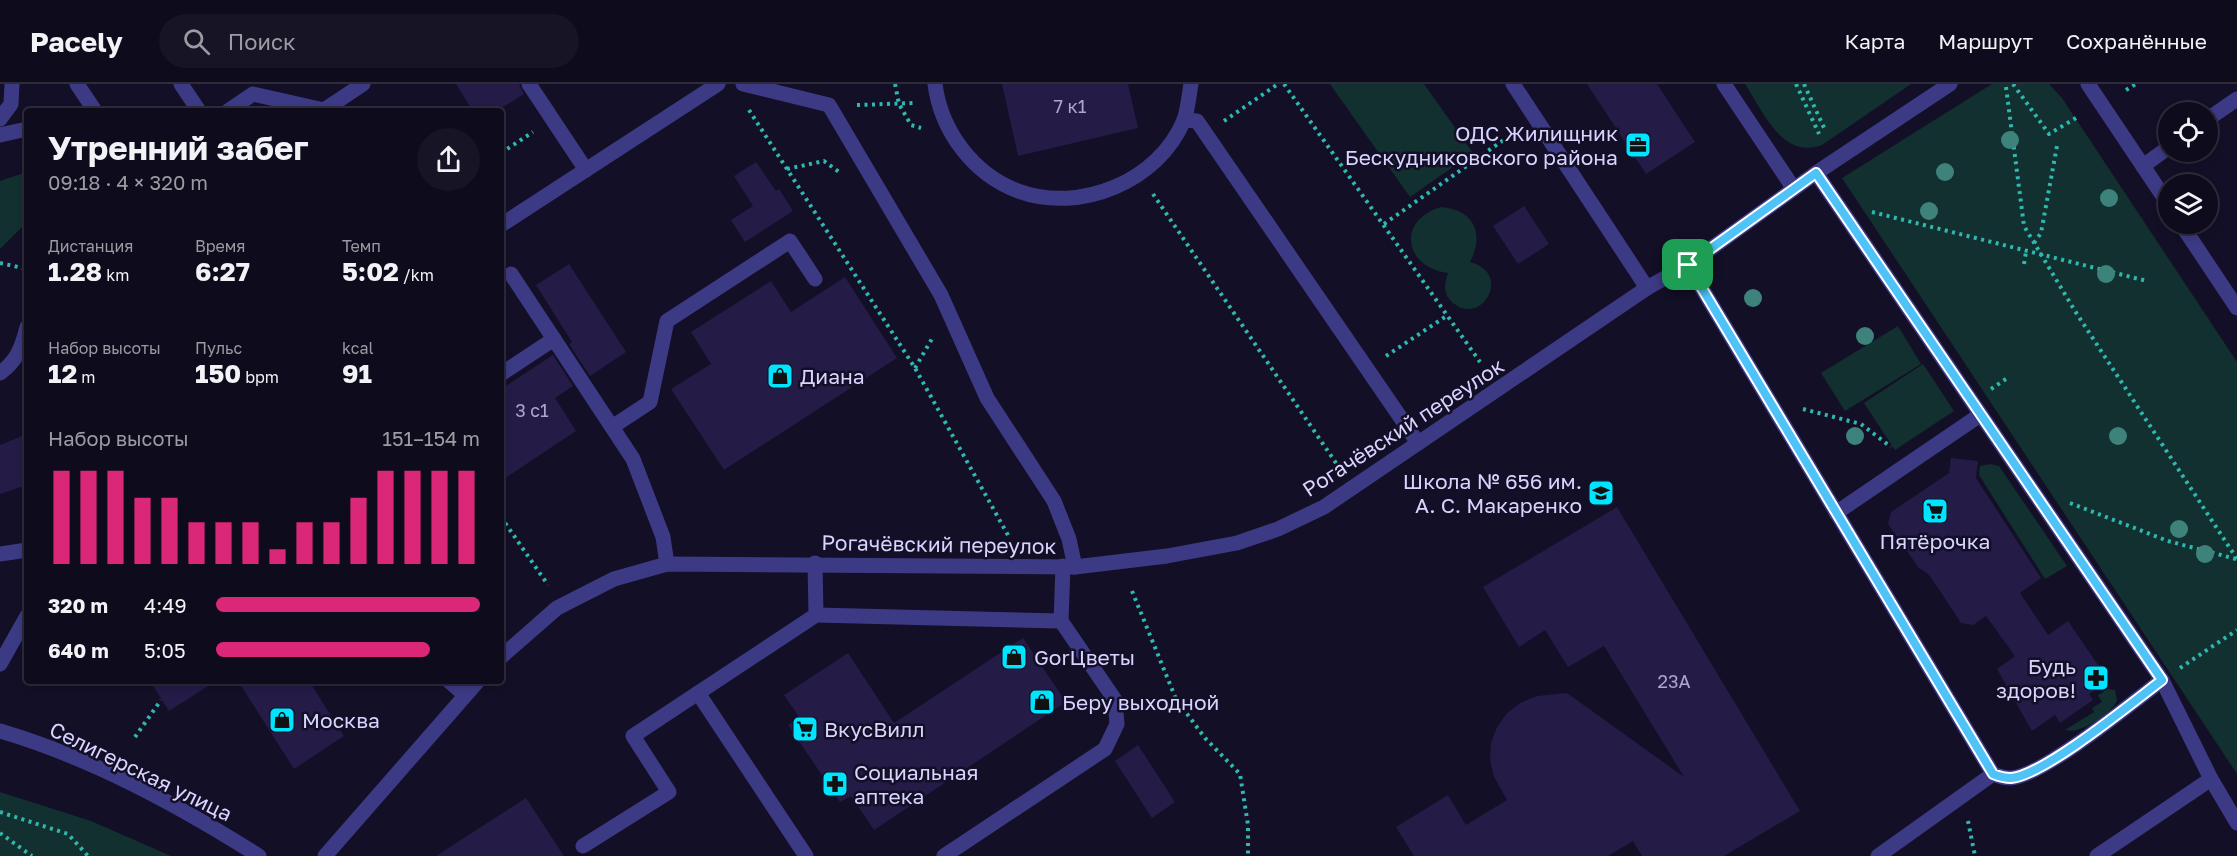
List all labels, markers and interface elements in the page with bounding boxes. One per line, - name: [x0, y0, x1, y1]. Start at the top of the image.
- search box: [159, 14, 579, 68]
- text: Pacely: [30, 25, 123, 58]
- icon: search: [180, 25, 213, 58]
- text: Поиск: [228, 28, 296, 55]
- text: Карта: [1844, 28, 1905, 54]
- text: Маршрут: [1938, 28, 2033, 54]
- text: Сохранённые: [2066, 28, 2207, 54]
- house number: 7 к1: [1053, 95, 1087, 117]
- map controls: [2158, 102, 2218, 234]
- button: locate: [2158, 102, 2218, 162]
- place label: ОДС Жилищник Бескудниковского района: [1345, 120, 1618, 170]
- text: Утренний забег: [48, 128, 309, 167]
- button: share: [417, 128, 480, 191]
- office icon: ОДС Жилищник Бескудниковского района: [1623, 130, 1653, 160]
- text: 09:18 · 4 × 320 m: [48, 170, 208, 194]
- button: layers: [2158, 174, 2218, 234]
- text: Дистанция: [48, 236, 133, 256]
- text: Время: [195, 236, 245, 256]
- text: Темп: [342, 236, 381, 256]
- pin: [1662, 239, 1713, 290]
- icon: arrive: [1671, 248, 1704, 281]
- text: 1.28: [48, 256, 102, 287]
- text: 6:27: [195, 256, 250, 287]
- text: 5:02: [342, 256, 399, 287]
- text: km: [102, 265, 129, 285]
- text: /km: [399, 265, 434, 285]
- text: Набор высоты: [48, 338, 161, 358]
- text: Пульс: [195, 338, 242, 358]
- text: kcal: [342, 338, 374, 358]
- street label: Рогачёвский переулок: [1297, 352, 1509, 502]
- text: 12: [48, 358, 77, 389]
- text: 150: [195, 358, 241, 389]
- text: 91: [342, 358, 372, 389]
- shop icon: Диана: [765, 361, 795, 391]
- place label: Диана: [800, 363, 865, 389]
- text: m: [77, 367, 95, 387]
- text: bpm: [241, 367, 279, 387]
- house number: 3 с1: [515, 399, 549, 421]
- text: Набор высоты: [48, 426, 189, 450]
- text: 151–154 m: [382, 426, 480, 450]
- place label: Школа № 656 им. А. С. Макаренко: [1403, 468, 1582, 518]
- school or university icon: Школа № 656 им. А. С. Макаренко: [1586, 478, 1616, 508]
- supermarket icon: Пятёрочка: [1920, 496, 1950, 526]
- place label: Пятёрочка: [1880, 528, 1990, 554]
- street label: Рогачёвский переулок: [821, 529, 1057, 559]
- text: 320 m: [48, 593, 108, 617]
- text: 4:49: [144, 593, 187, 617]
- text: 640 m: [48, 638, 109, 662]
- text: 5:05: [144, 638, 186, 662]
- shop icon: GorЦветы: [999, 642, 1029, 672]
- place label: GorЦветы: [1034, 644, 1135, 670]
- place label: Будь здоров!: [1996, 653, 2076, 703]
- pharmacy icon: Будь здоров!: [2081, 663, 2111, 693]
- house number: 23А: [1657, 670, 1691, 692]
- shop icon: Беру выходной: [1027, 687, 1057, 717]
- place label: Беру выходной: [1062, 689, 1219, 715]
- shop icon: Москва: [267, 705, 297, 735]
- place label: Москва: [302, 707, 380, 733]
- supermarket icon: ВкусВилл: [790, 714, 820, 744]
- street label: Селигерская улица: [45, 716, 237, 826]
- place label: ВкусВилл: [824, 716, 925, 742]
- place label: Социальная аптека: [854, 759, 979, 809]
- pharmacy icon: Социальная аптека: [820, 769, 850, 799]

